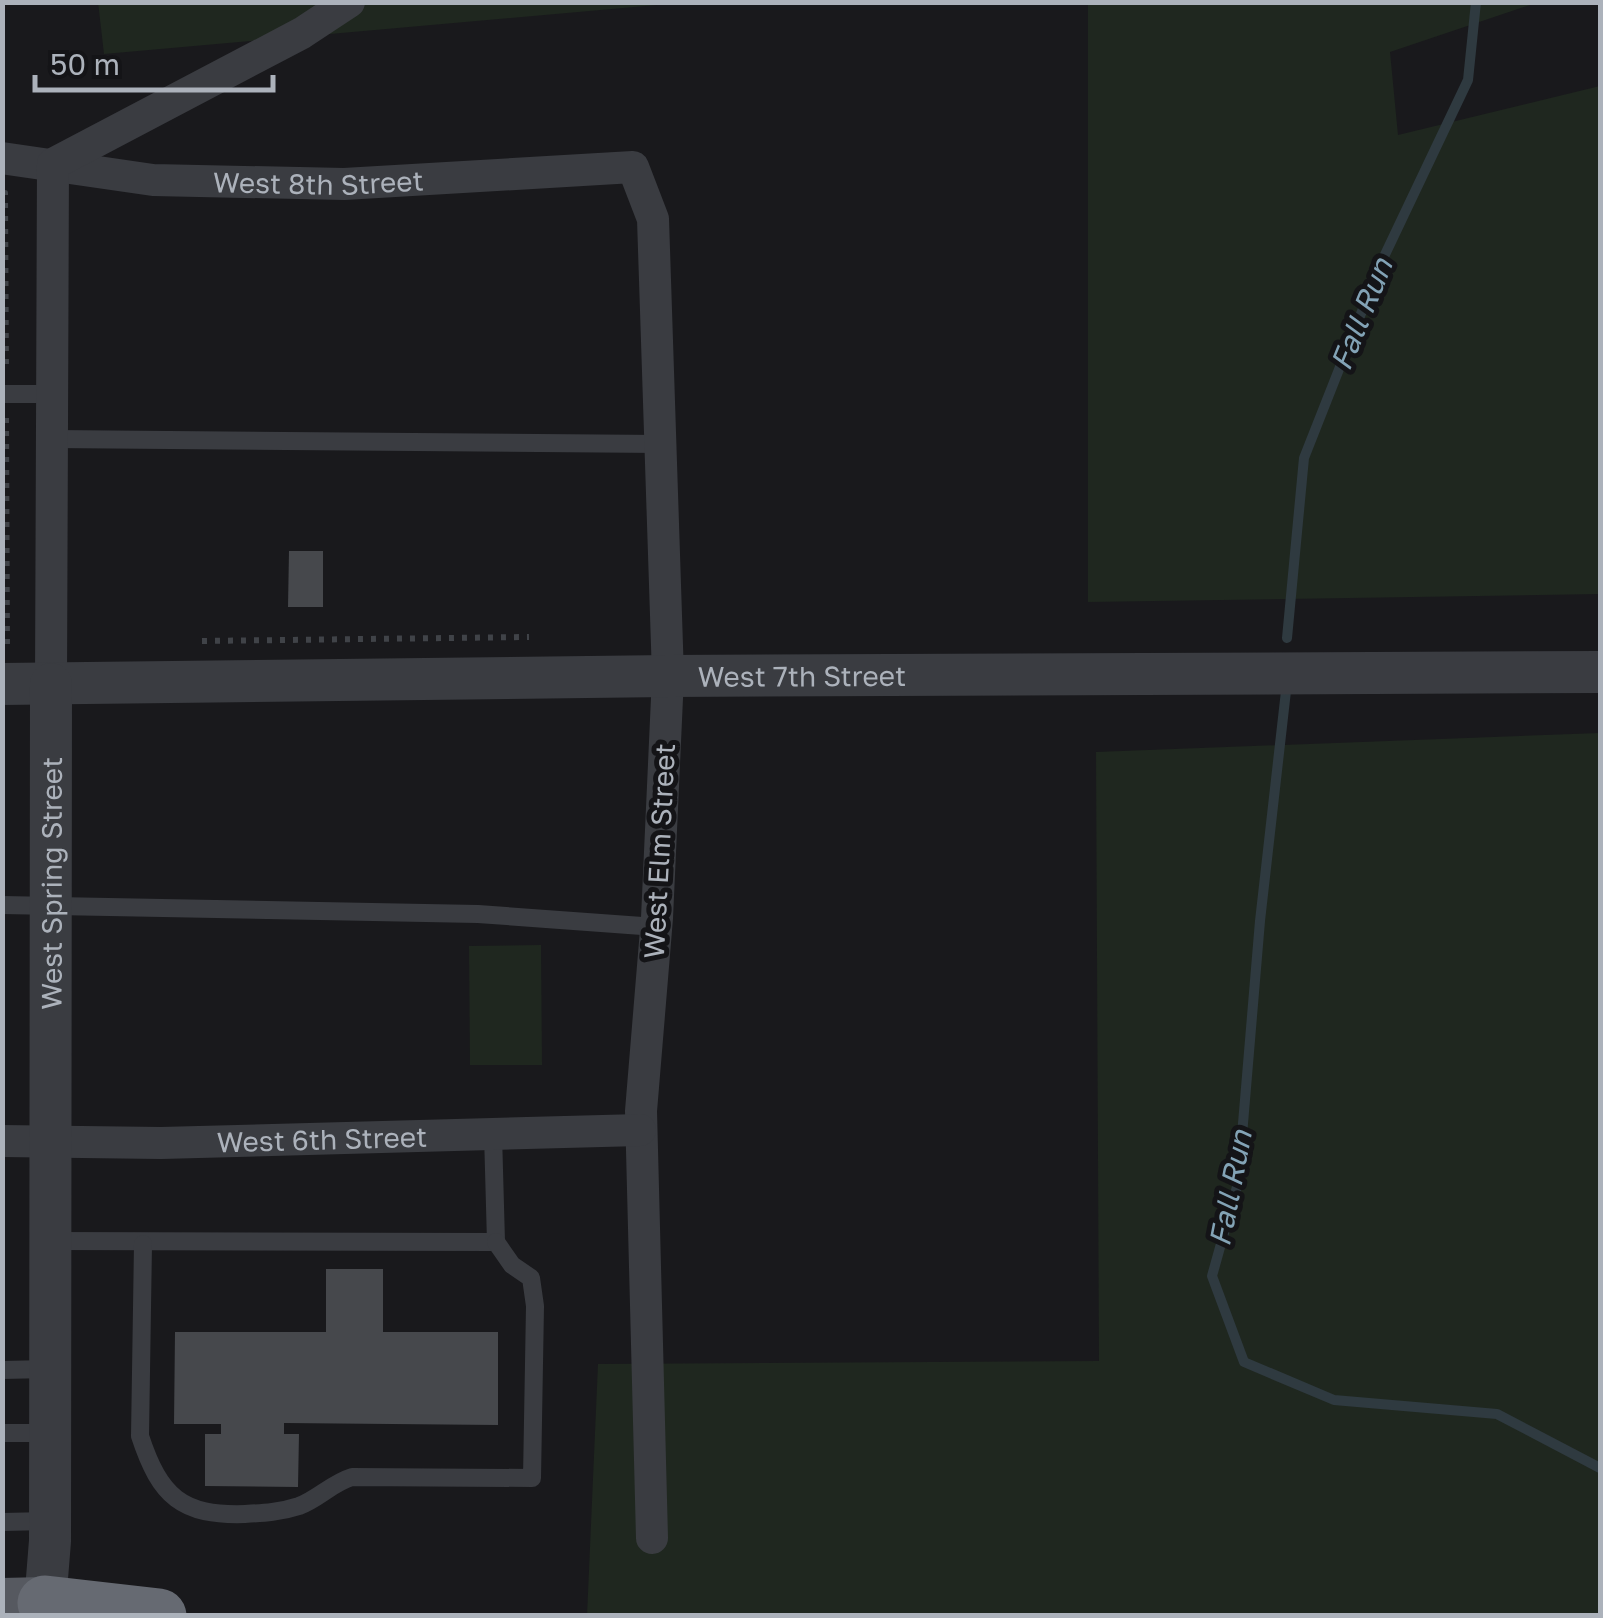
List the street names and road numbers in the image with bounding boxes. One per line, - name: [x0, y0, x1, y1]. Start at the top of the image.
- street label: West 8th Street: [213, 163, 424, 201]
- street label: West 7th Street: [698, 658, 906, 692]
- street label: West Elm Street: [637, 742, 681, 960]
- street label: West Spring Street: [34, 757, 67, 1010]
- street label: West 6th Street: [216, 1119, 428, 1158]

